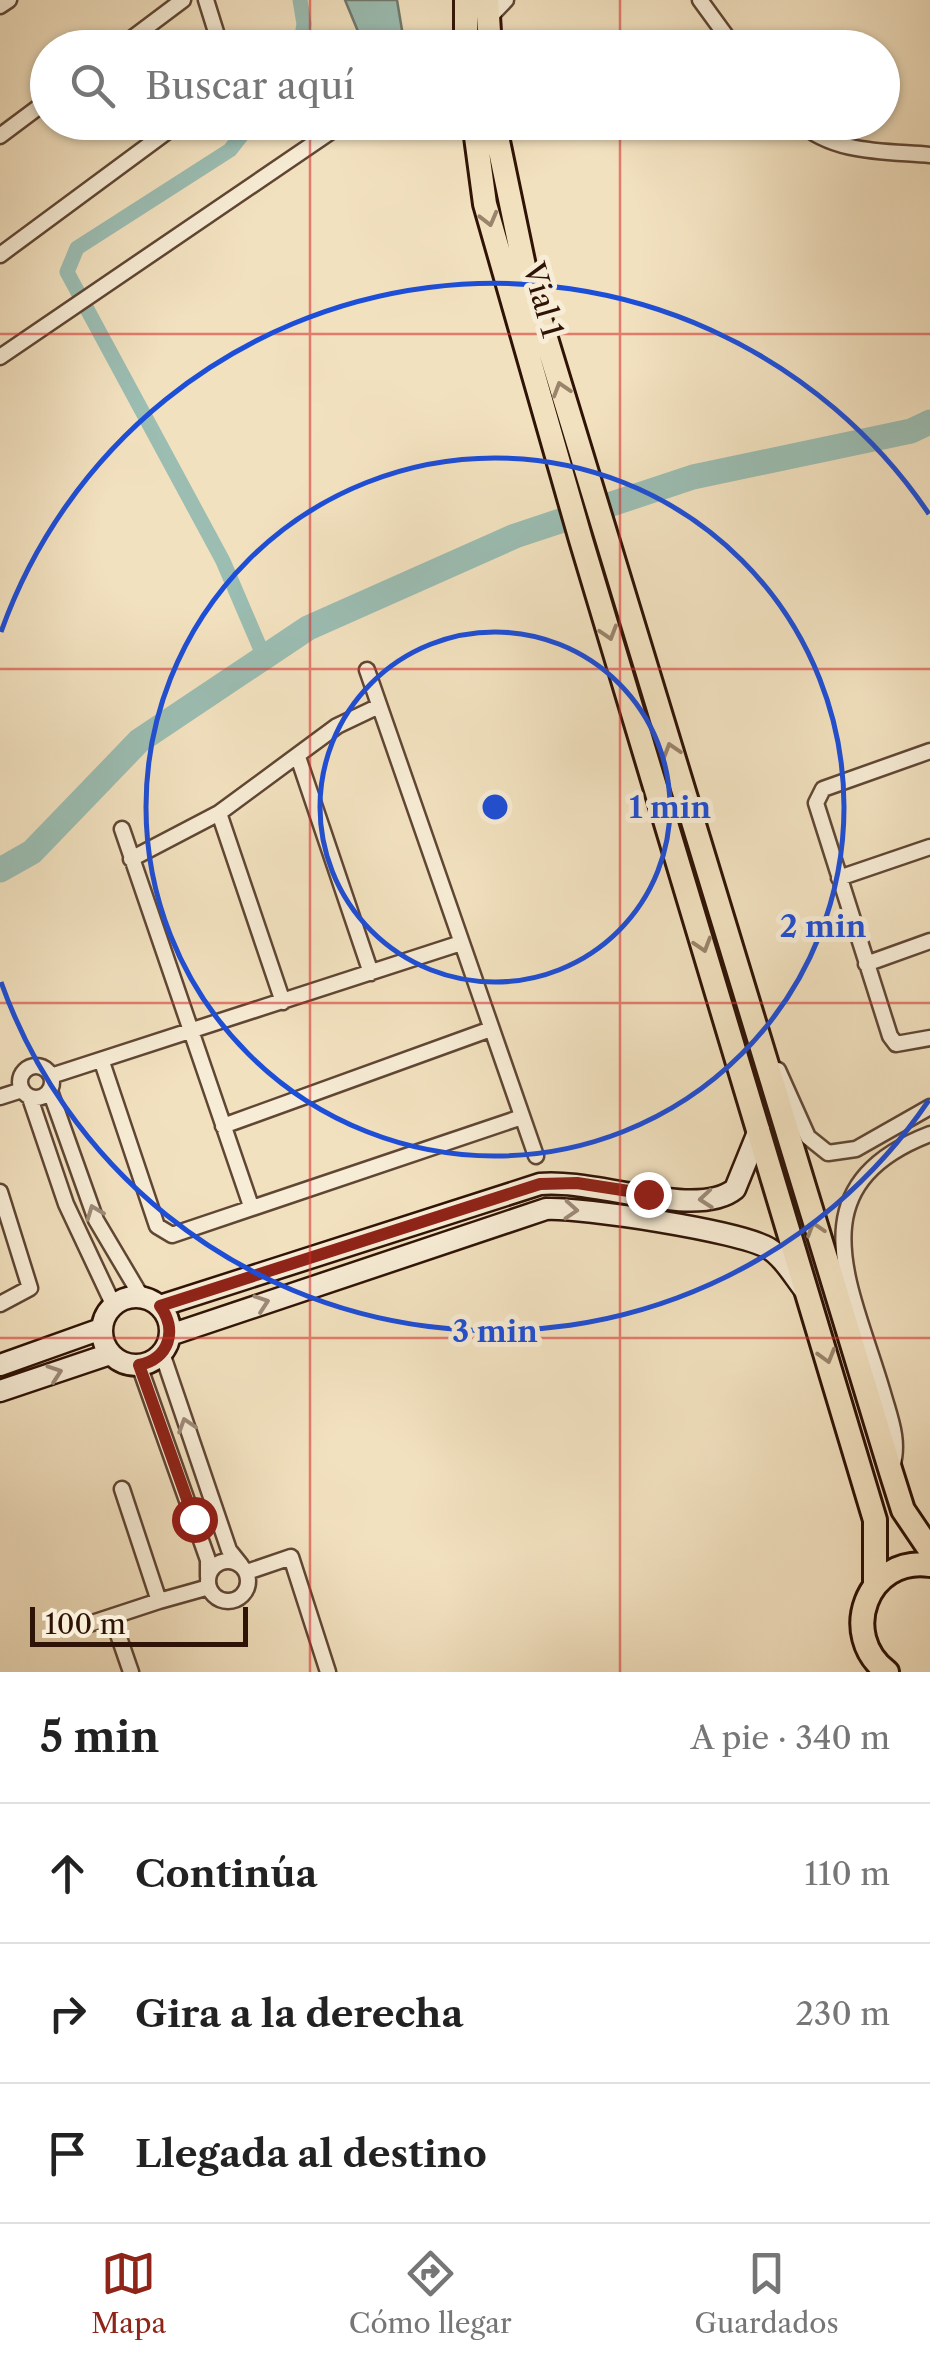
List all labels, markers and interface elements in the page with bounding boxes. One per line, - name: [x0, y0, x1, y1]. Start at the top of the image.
- search box: [30, 30, 900, 140]
- icon: search: [65, 58, 120, 113]
- text: Buscar aquí: [145, 62, 355, 109]
- one-way arrow: [478, 209, 499, 227]
- street label: Vial 1: [514, 257, 571, 342]
- one-way arrow: [552, 381, 573, 398]
- one-way arrow: [597, 624, 618, 641]
- one-way arrow: [662, 743, 683, 760]
- centre of rings: [477, 789, 513, 825]
- text: 1 min: [629, 789, 712, 826]
- text: 2 min: [780, 908, 867, 945]
- one-way arrow: [691, 935, 712, 952]
- route end: [626, 1172, 672, 1218]
- one-way arrow: [697, 1188, 713, 1210]
- one-way arrow: [564, 1198, 580, 1220]
- one-way arrow: [85, 1204, 105, 1221]
- one-way arrow: [806, 1221, 827, 1238]
- one-way arrow: [253, 1295, 270, 1315]
- text: 3 min: [452, 1313, 538, 1350]
- one-way arrow: [815, 1347, 836, 1364]
- one-way arrow: [46, 1364, 63, 1384]
- one-way arrow: [178, 1417, 198, 1434]
- route start: [172, 1497, 218, 1543]
- scale bar: [30, 1602, 248, 1646]
- text: 100 m: [45, 1607, 126, 1641]
- text: 5 min: [40, 1711, 159, 1763]
- text: A pie · 340 m: [691, 1718, 890, 1757]
- icon: ahead: [40, 1846, 95, 1901]
- text: Continúa: [135, 1850, 318, 1897]
- text: 110 m: [804, 1854, 890, 1893]
- icon: right: [40, 1986, 95, 2041]
- text: Gira a la derecha: [135, 1990, 463, 2037]
- text: 230 m: [795, 1994, 890, 2033]
- icon: arrive: [40, 2126, 95, 2181]
- text: Llegada al destino: [135, 2130, 487, 2177]
- tab: Mapa: [91, 2246, 166, 2340]
- tab: Cómo llegar: [349, 2246, 512, 2340]
- tab: Guardados: [694, 2246, 839, 2340]

